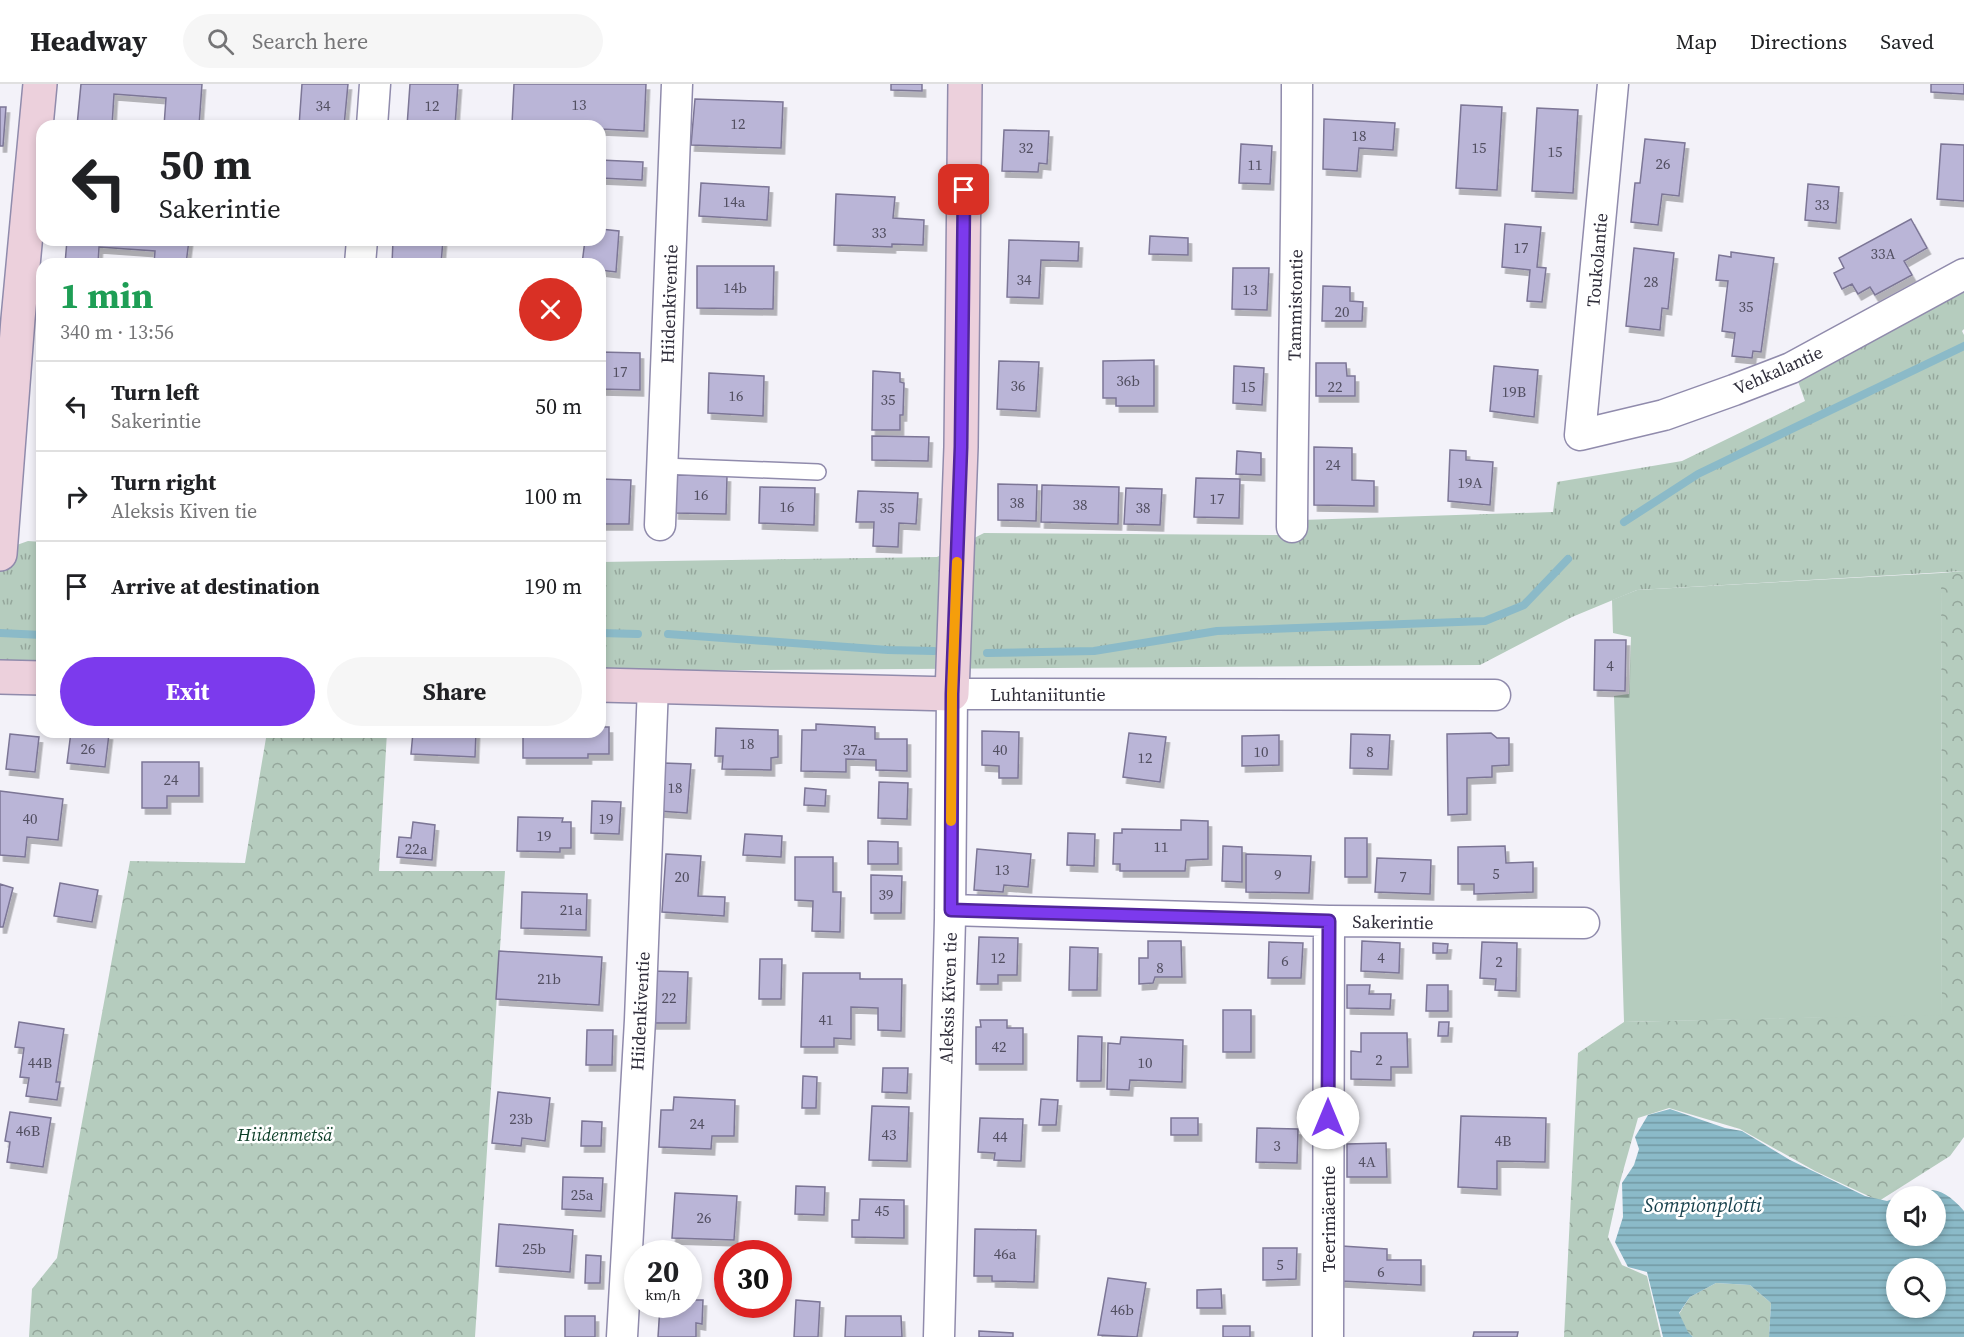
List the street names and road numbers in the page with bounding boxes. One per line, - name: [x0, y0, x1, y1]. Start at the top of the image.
- street label: Toukolantie: [1580, 212, 1614, 308]
- street label: Hiidenkiventie: [654, 244, 684, 364]
- street label: Tammistontie: [1282, 249, 1308, 361]
- street label: Vehkalantie: [1729, 339, 1827, 401]
- street label: Luhtaniituntie: [990, 682, 1106, 707]
- street label: Sakerintie: [1352, 909, 1434, 935]
- street label: Aleksis Kiven tie: [933, 932, 963, 1064]
- street label: Hiidenkiventie: [624, 951, 656, 1071]
- street label: Teerimäentie: [1316, 1166, 1341, 1272]

